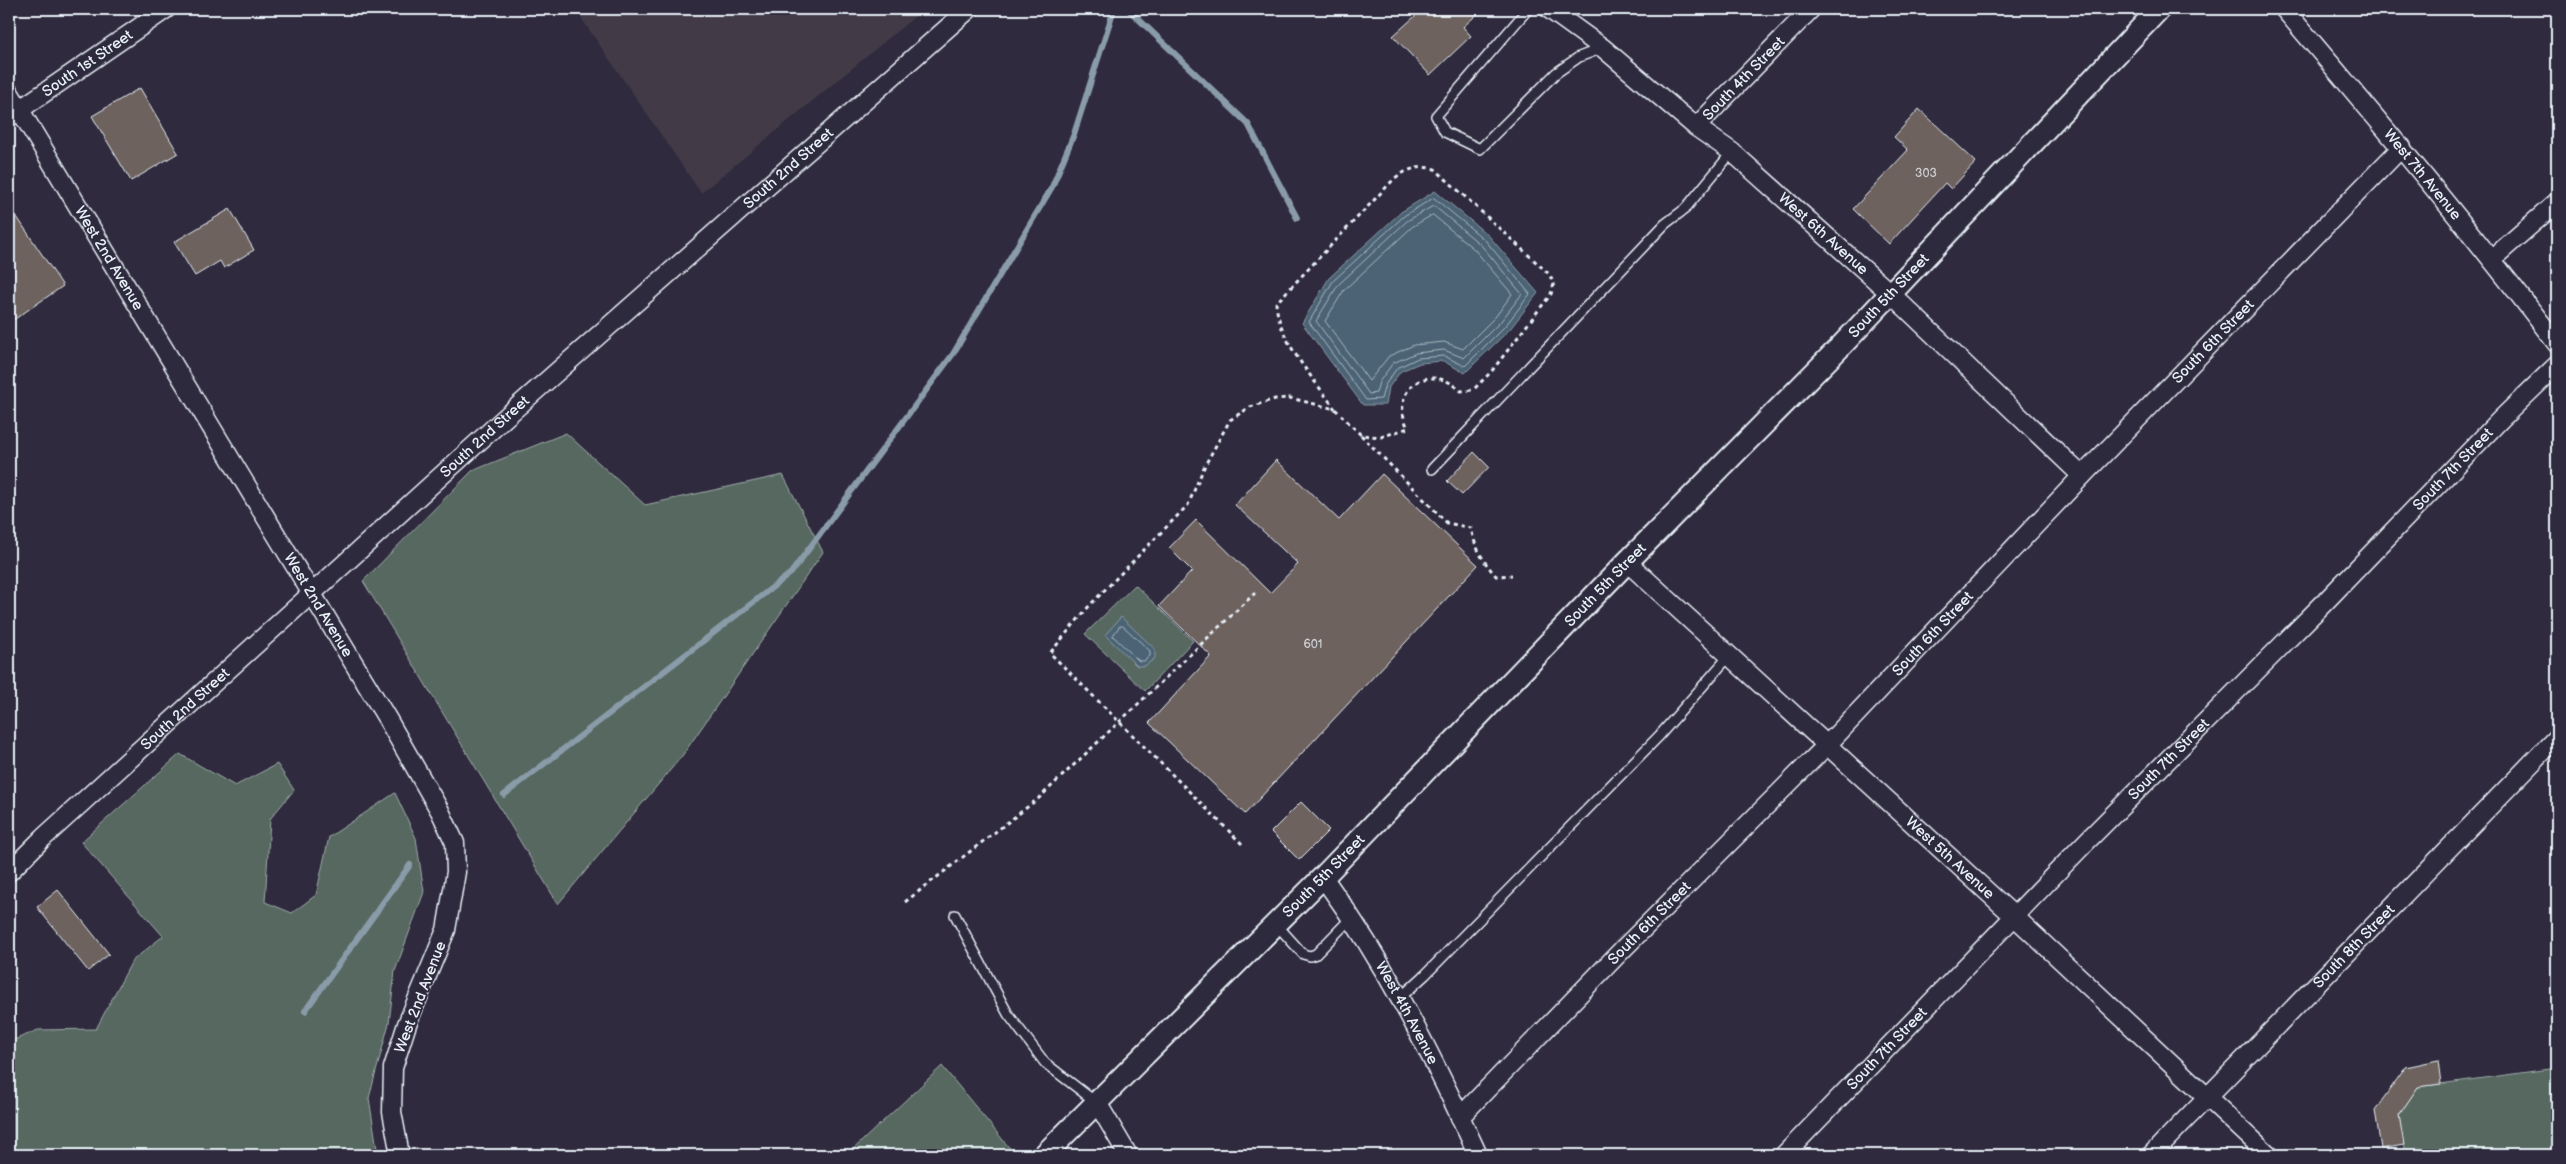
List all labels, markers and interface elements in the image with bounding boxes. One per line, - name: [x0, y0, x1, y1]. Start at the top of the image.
- street label: South 1st Street: [39, 26, 137, 101]
- street label: South 4th Street: [1699, 32, 1789, 125]
- street label: South 2nd Street: [740, 124, 838, 213]
- street label: West 7th Avenue: [2380, 125, 2465, 224]
- house number: 303: [1915, 166, 1937, 181]
- street label: West 6th Avenue: [1774, 189, 1872, 279]
- street label: West 2nd Avenue: [70, 203, 148, 314]
- street label: South 5th Street: [1845, 249, 1934, 342]
- street label: South 6th Street: [2168, 295, 2259, 388]
- street label: South 2nd Street: [436, 391, 534, 482]
- street label: South 7th Street: [2409, 424, 2498, 515]
- street label: South 5th Street: [1561, 539, 1651, 631]
- street label: West 2nd Avenue: [279, 550, 357, 661]
- street label: South 6th Street: [1888, 587, 1978, 680]
- house number: 601: [1303, 637, 1323, 652]
- street label: South 2nd Street: [137, 664, 234, 755]
- street label: South 7th Street: [2124, 714, 2214, 804]
- street label: West 5th Avenue: [1901, 813, 1998, 904]
- street label: South 5th Street: [1279, 830, 1369, 922]
- street label: South 6th Street: [1604, 877, 1695, 969]
- street label: South 8th Street: [2309, 900, 2399, 992]
- street label: West 2nd Avenue: [390, 939, 451, 1056]
- street label: West 4th Avenue: [1371, 958, 1442, 1068]
- street label: South 7th Street: [1843, 1003, 1932, 1094]

